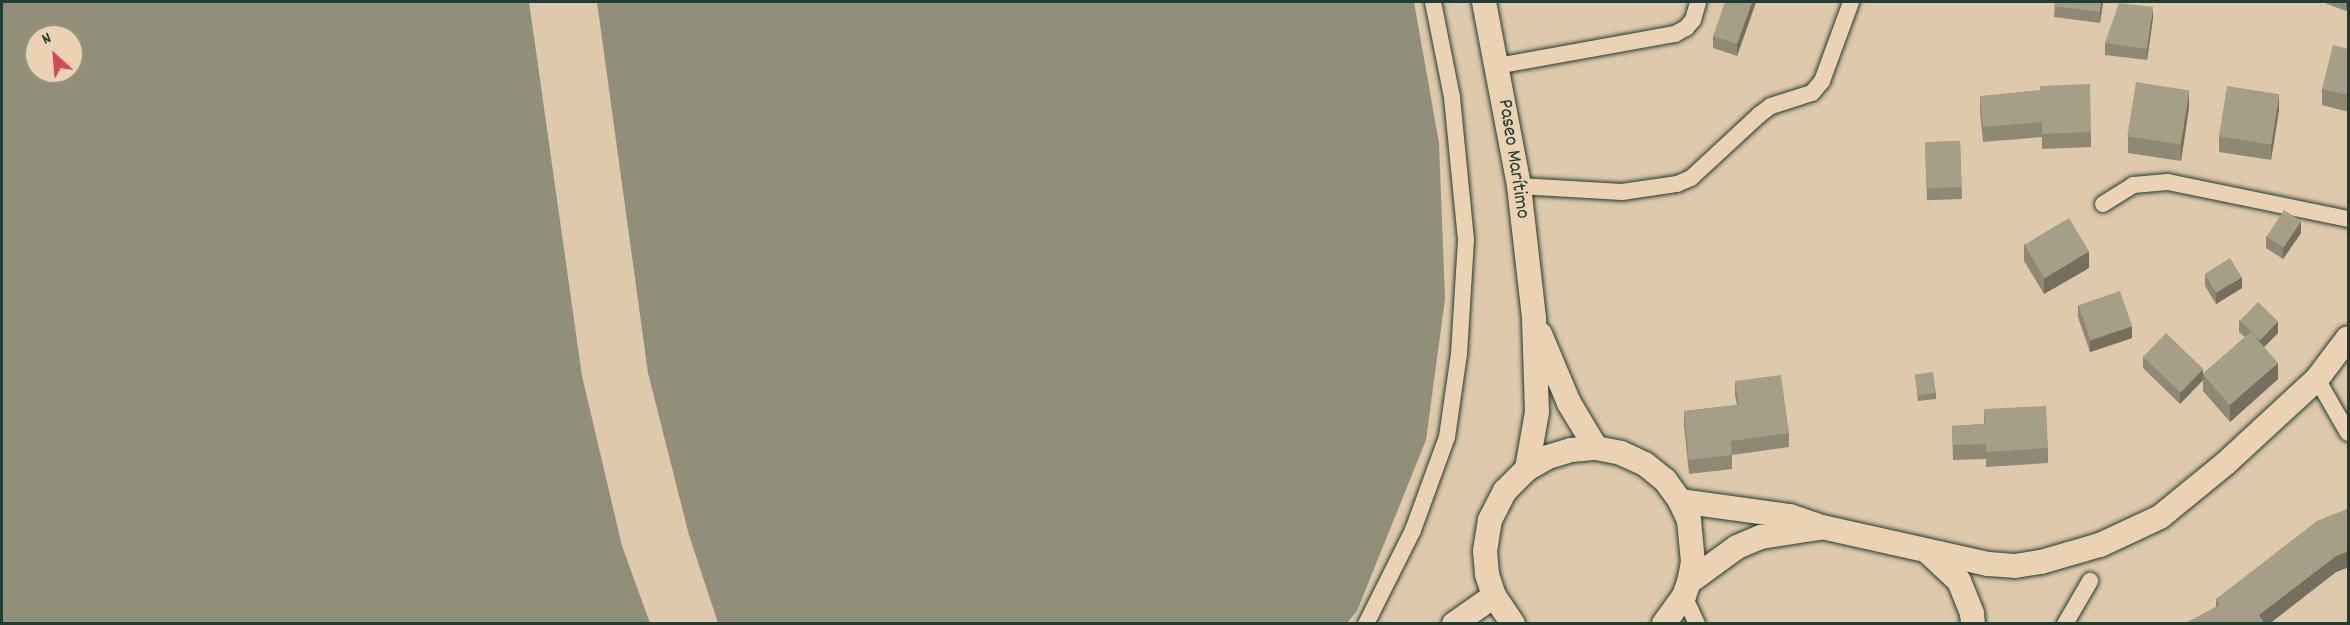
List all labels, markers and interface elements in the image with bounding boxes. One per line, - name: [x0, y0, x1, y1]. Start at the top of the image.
- north arrow: [24, 24, 84, 84]
- text: N: [38, 27, 55, 51]
- street label: Paseo Marítimo: [1491, 97, 1535, 221]

